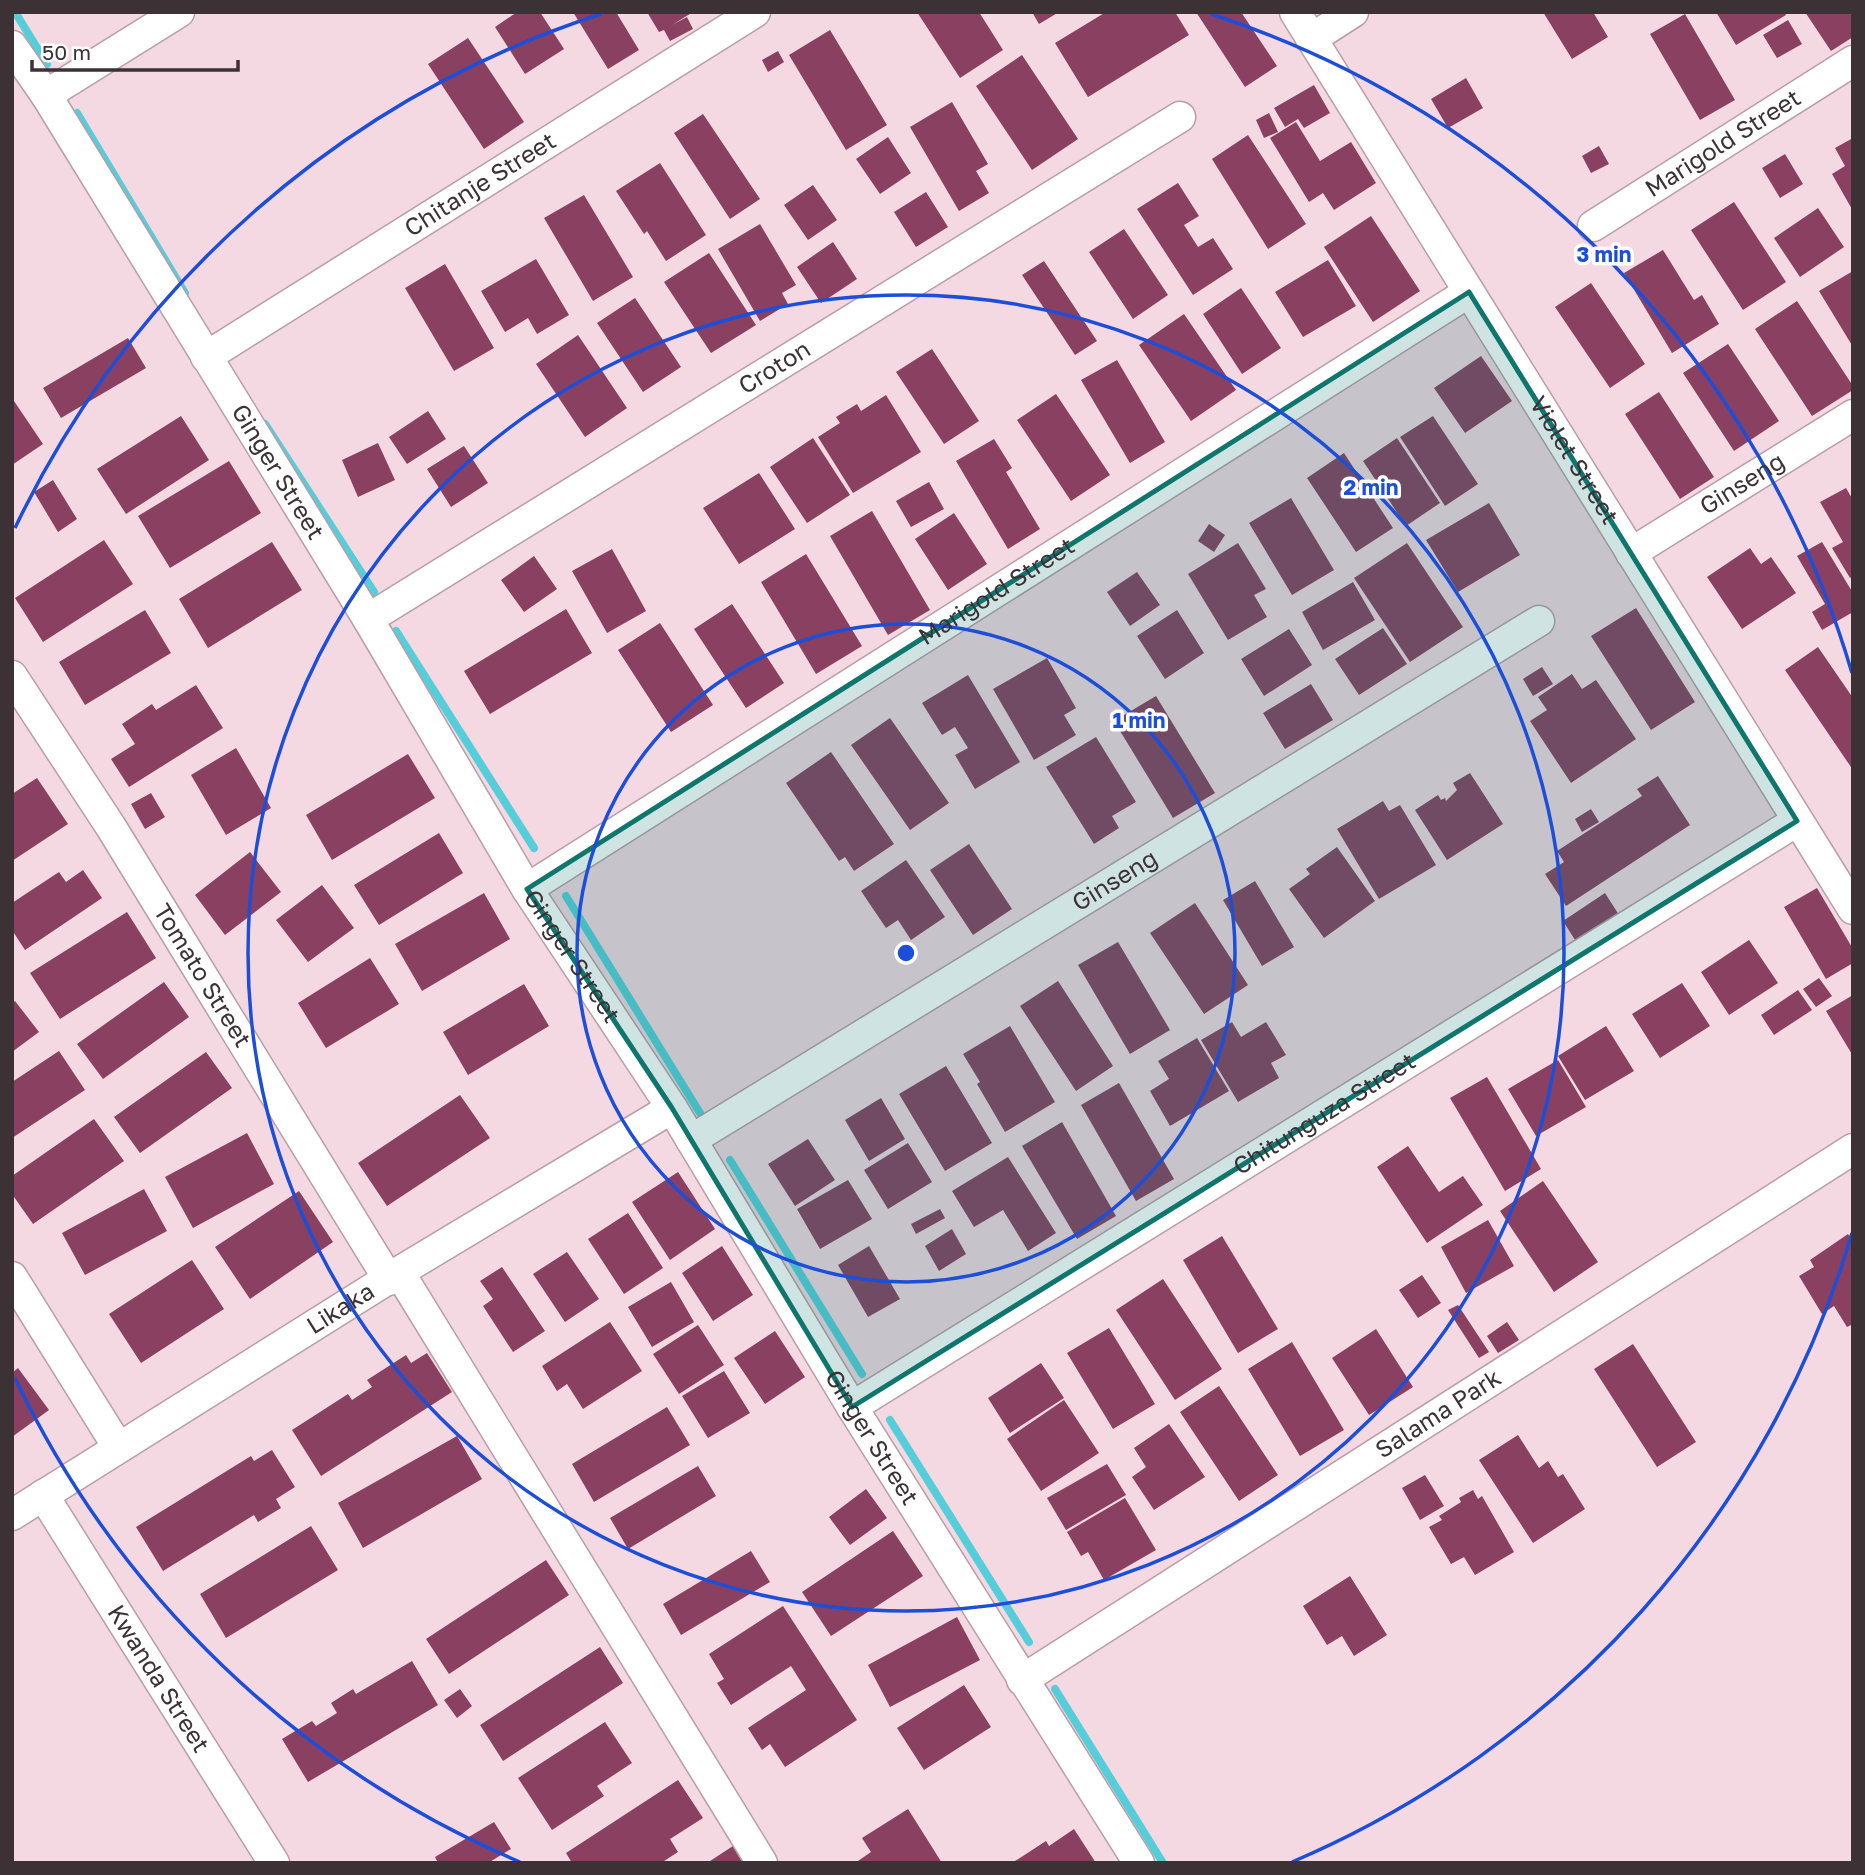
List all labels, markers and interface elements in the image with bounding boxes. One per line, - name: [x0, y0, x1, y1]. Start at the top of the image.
- scale bar: [32, 28, 238, 72]
- text: 50 m: [42, 39, 91, 65]
- street label: Marigold Street: [1639, 82, 1805, 202]
- street label: Chitanje Street: [399, 125, 560, 242]
- text: 3 min: [1577, 241, 1631, 267]
- street label: Croton: [733, 333, 815, 399]
- street label: Violet Street: [1525, 390, 1626, 529]
- street label: Ginger Street: [226, 398, 331, 544]
- street label: Ginseng: [1694, 445, 1789, 520]
- text: 2 min: [1344, 474, 1398, 500]
- street label: Marigold Street: [913, 530, 1079, 650]
- text: 1 min: [1113, 707, 1165, 733]
- street label: Ginseng: [1066, 842, 1162, 916]
- street label: Ginger Street: [519, 884, 627, 1028]
- street label: Tomato Street: [149, 898, 258, 1052]
- centre of rings: [894, 941, 918, 965]
- street label: Chitunguza Street: [1227, 1045, 1420, 1180]
- street label: Likaka: [301, 1275, 379, 1339]
- street label: Salama Park: [1369, 1362, 1506, 1463]
- street label: Ginger Street: [820, 1364, 926, 1510]
- street label: Kwanda Street: [103, 1599, 217, 1757]

